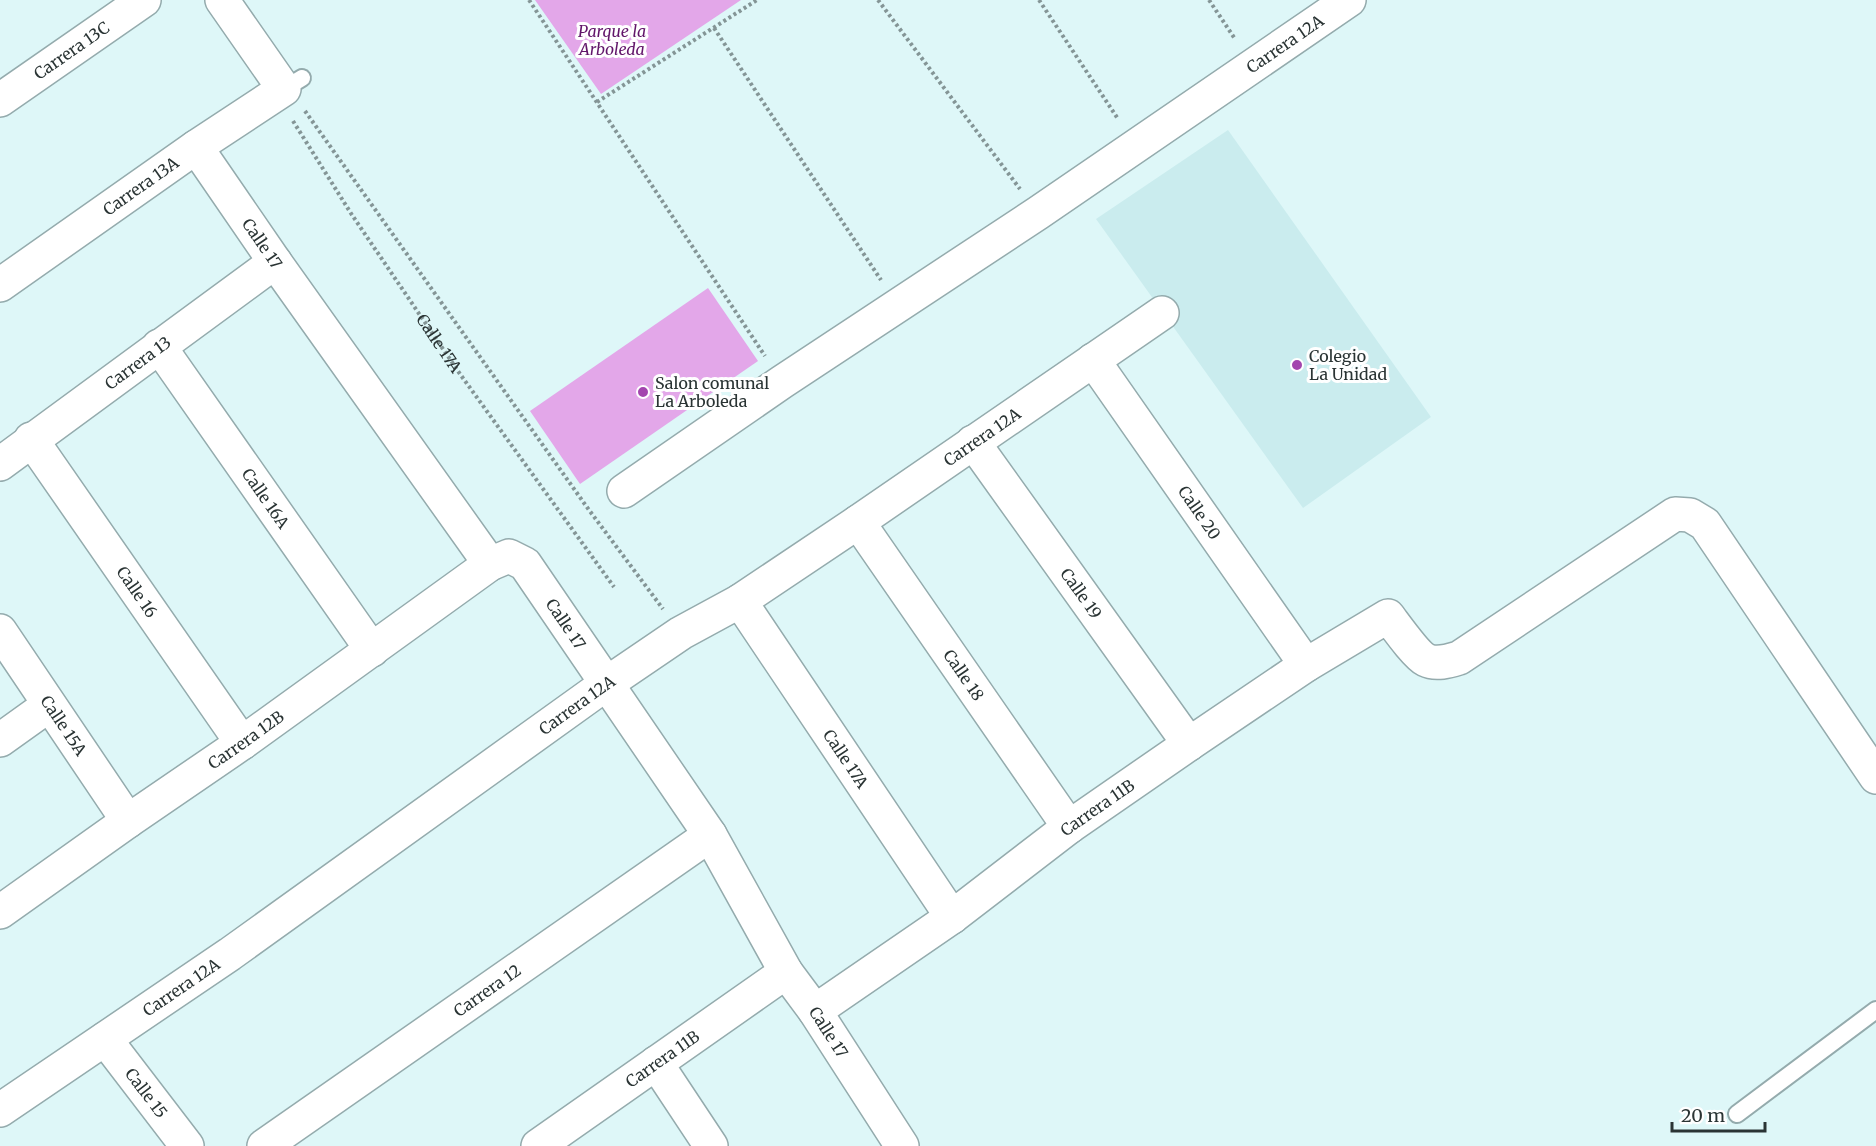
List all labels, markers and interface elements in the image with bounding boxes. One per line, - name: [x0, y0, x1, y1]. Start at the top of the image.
- street label: Carrera 12A: [1243, 10, 1328, 77]
- street label: Carrera 13C: [30, 17, 113, 84]
- park label: Parque la Arboleda: [577, 21, 646, 59]
- street label: Carrera 13A: [99, 152, 183, 219]
- street label: Calle 17: [238, 214, 287, 273]
- street label: Calle 17A: [412, 310, 466, 377]
- street label: Carrera 13: [101, 332, 175, 394]
- place label: Colegio La Unidad: [1309, 346, 1387, 384]
- marker: Colegio La Unidad: [1290, 358, 1304, 372]
- place label: Salon comunal La Arboleda: [655, 373, 769, 411]
- marker: Salon comunal La Arboleda: [636, 385, 650, 399]
- street label: Carrera 12A: [940, 403, 1025, 470]
- street label: Calle 16A: [238, 464, 294, 533]
- street label: Calle 20: [1174, 482, 1225, 543]
- street label: Calle 16: [112, 562, 162, 621]
- street label: Calle 19: [1056, 564, 1106, 622]
- street label: Calle 17: [542, 595, 590, 653]
- street label: Calle 18: [939, 646, 988, 704]
- street label: Carrera 12A: [535, 670, 619, 739]
- street label: Calle 15A: [36, 692, 91, 760]
- street label: Carrera 12B: [204, 706, 288, 773]
- street label: Calle 17A: [819, 726, 873, 793]
- street label: Carrera 11B: [1056, 775, 1138, 840]
- street label: Carrera 12A: [139, 953, 224, 1020]
- street label: Carrera 12: [450, 960, 525, 1021]
- street label: Calle 17: [805, 1003, 852, 1061]
- street label: Carrera 11B: [622, 1026, 703, 1091]
- street label: Calle 15: [121, 1064, 172, 1122]
- scale bar: [1672, 1095, 1765, 1133]
- text: 20 m: [1681, 1104, 1725, 1127]

